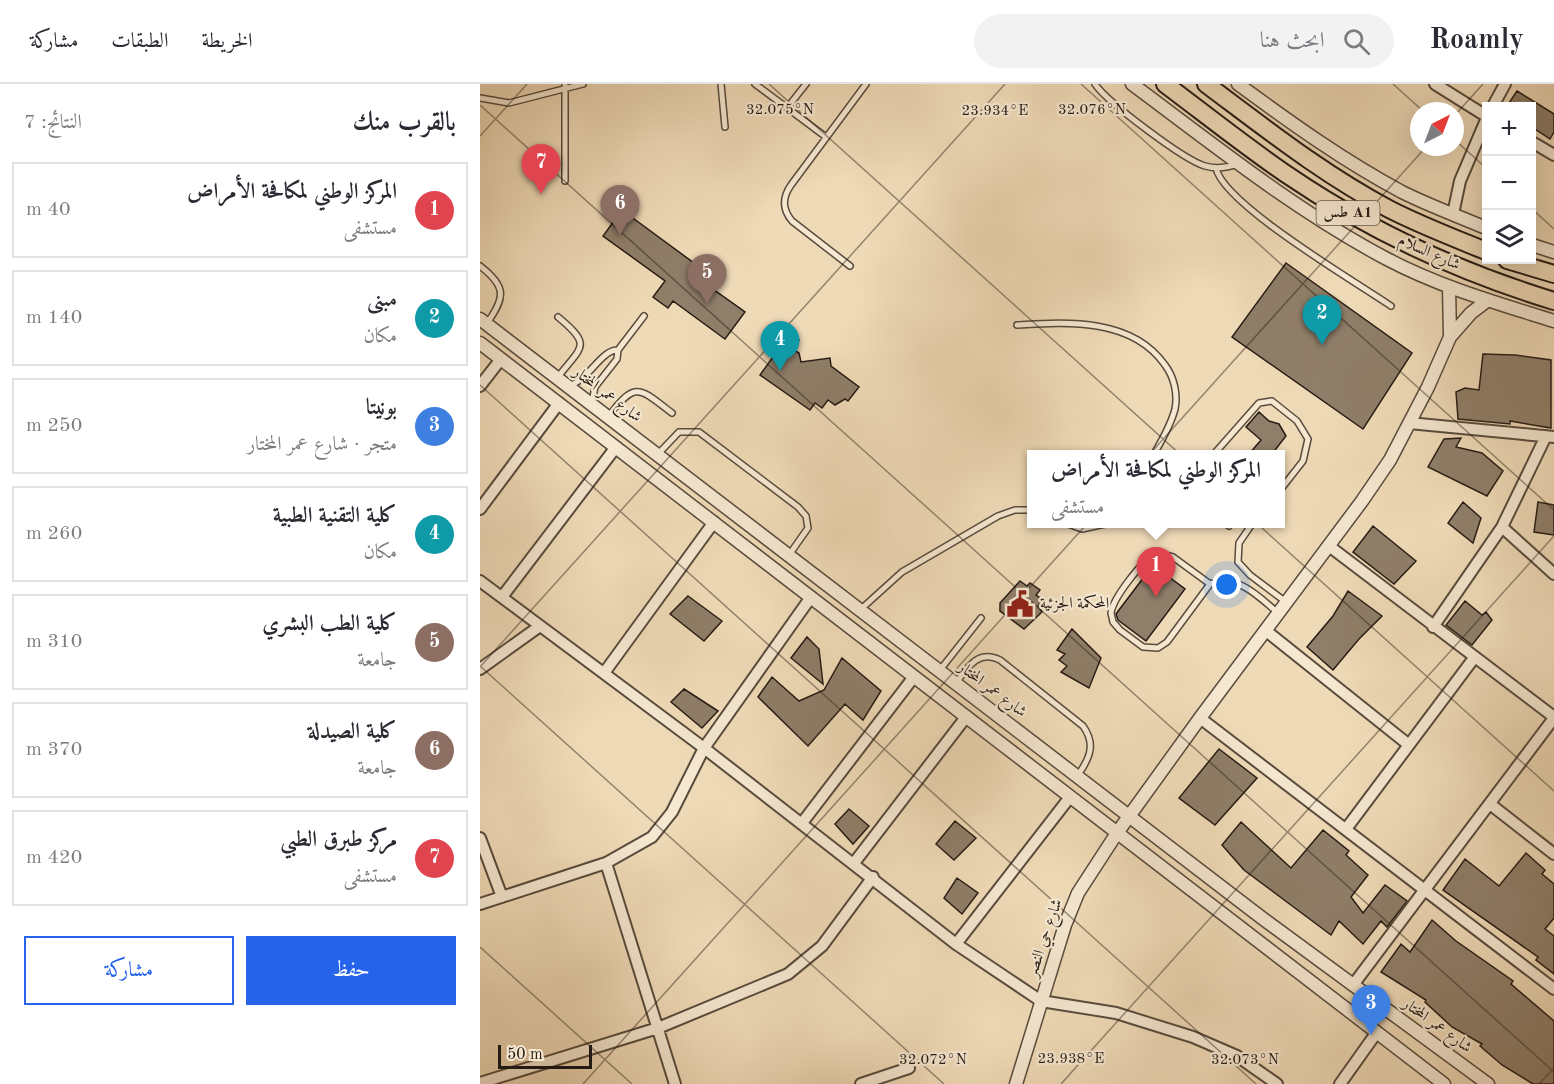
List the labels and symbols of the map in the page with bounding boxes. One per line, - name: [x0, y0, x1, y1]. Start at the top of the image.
- north arrow: [1410, 102, 1464, 156]
- text: 32.075°N: [746, 103, 814, 118]
- text: 32.076°N: [1058, 103, 1126, 118]
- text: 23.934°E: [962, 104, 1028, 119]
- pin: 7: [522, 144, 560, 194]
- pin: 6: [600, 186, 640, 235]
- road number: طس A1: [1316, 201, 1380, 225]
- street label: شارع السلام: [1394, 232, 1462, 278]
- pin: 5: [688, 254, 726, 304]
- pin: 2: [1302, 296, 1342, 345]
- pin: 4: [760, 322, 800, 371]
- street label: شارع عمر المختار: [566, 362, 645, 429]
- pin: 1: [1136, 548, 1176, 597]
- your location: [1212, 570, 1241, 599]
- public building icon: المحكمة الجزئية: [1005, 589, 1035, 619]
- place label: المحكمة الجزئية: [1040, 594, 1109, 613]
- street label: شارع عمر المختار: [951, 657, 1030, 724]
- street label: شارع حي النصر: [1024, 897, 1070, 982]
- pin: 3: [1352, 986, 1390, 1035]
- street label: شارع عمر المختار: [1396, 994, 1475, 1060]
- scale bar: [498, 1042, 592, 1070]
- text: 23.938°E: [1038, 1052, 1104, 1067]
- text: 32.072°N: [899, 1053, 967, 1068]
- text: 32.073°N: [1211, 1053, 1279, 1068]

